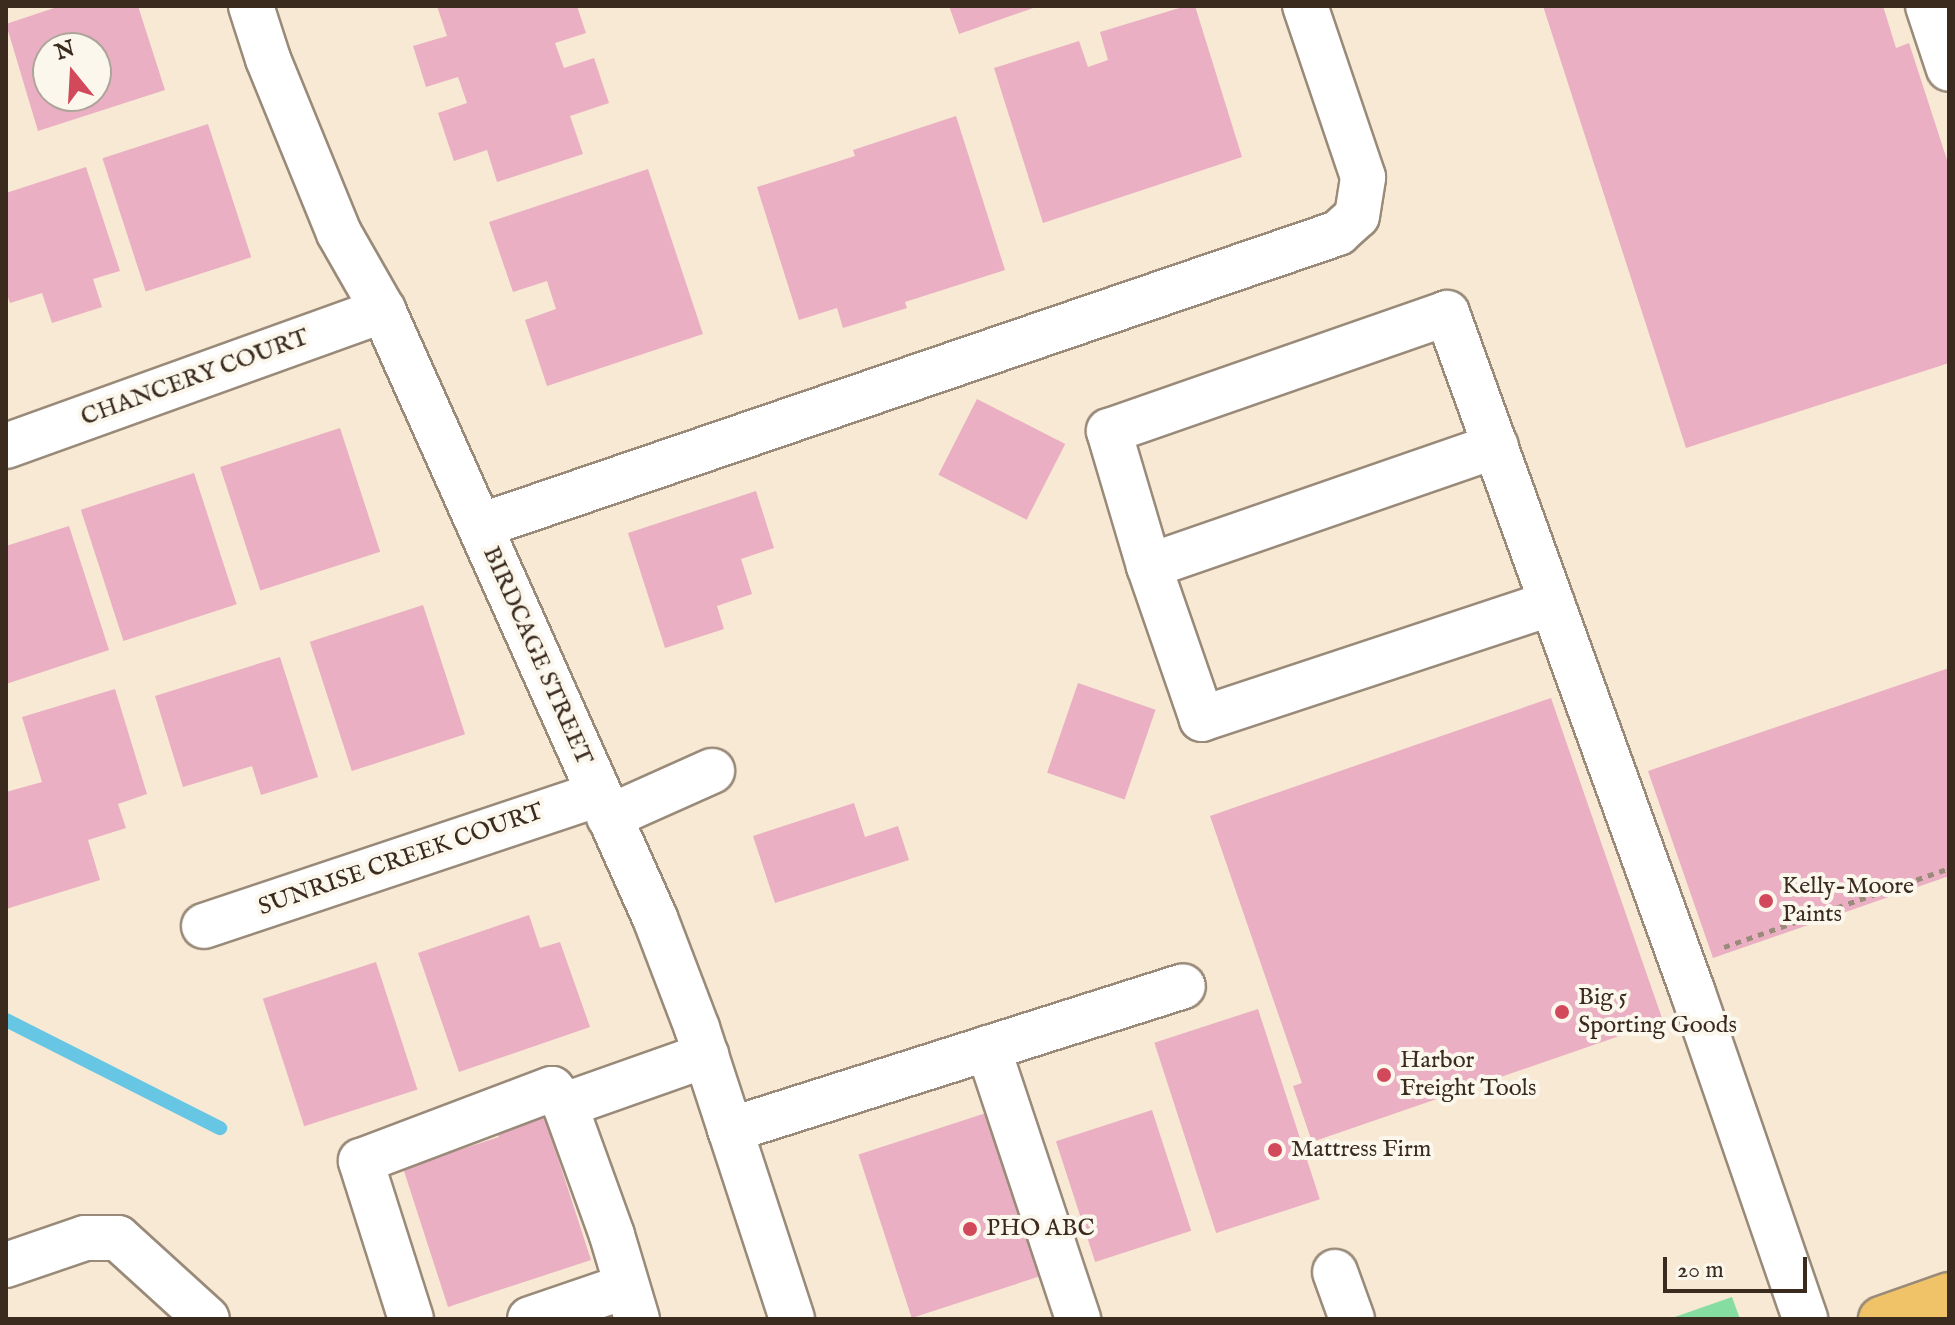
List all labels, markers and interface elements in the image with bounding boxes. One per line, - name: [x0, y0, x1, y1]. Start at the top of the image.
- north arrow: [32, 32, 112, 112]
- text: N: [52, 35, 79, 67]
- street label: CHANCERY COURT: [77, 323, 313, 433]
- street label: BIRDCAGE STREET: [476, 542, 598, 770]
- street label: SUNRISE CREEK COURT: [255, 798, 547, 922]
- place label: Kelly-Moore Paints: [1782, 873, 1914, 929]
- marker: Kelly-Moore Paints: [1757, 892, 1775, 910]
- place label: Big 5 Sporting Goods: [1578, 984, 1737, 1040]
- marker: Big 5 Sporting Goods: [1553, 1003, 1571, 1021]
- place label: Harbor Freight Tools: [1400, 1047, 1536, 1103]
- marker: Harbor Freight Tools: [1375, 1066, 1393, 1084]
- place label: Mattress Firm: [1291, 1136, 1431, 1164]
- marker: Mattress Firm: [1266, 1141, 1284, 1159]
- place label: PHO ABC: [986, 1215, 1095, 1243]
- marker: PHO ABC: [961, 1220, 979, 1238]
- scale bar: [1667, 1241, 1811, 1291]
- text: 20 m: [1677, 1255, 1724, 1286]

